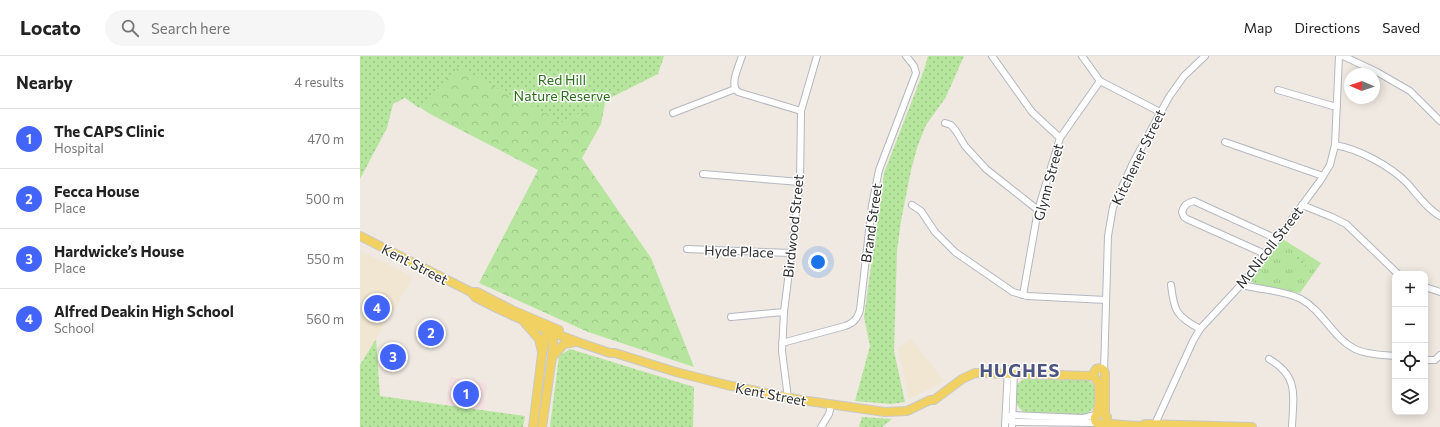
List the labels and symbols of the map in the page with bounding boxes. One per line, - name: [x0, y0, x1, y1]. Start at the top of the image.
- north arrow: [1344, 68, 1380, 104]
- park label: Red Hill Nature Reserve: [514, 71, 610, 104]
- street label: Kitchener Street: [1108, 106, 1169, 208]
- street label: Glynn Street: [1030, 141, 1067, 223]
- street label: Birdwood Street: [779, 173, 807, 279]
- street label: Brand Street: [857, 182, 885, 264]
- street label: McNicoll Street: [1232, 203, 1306, 291]
- street label: Kent Street: [379, 240, 451, 288]
- street label: Hyde Place: [704, 241, 774, 261]
- your location: [808, 252, 828, 272]
- pin: 4: [364, 293, 390, 323]
- pin: 2: [418, 318, 444, 348]
- pin: 3: [380, 342, 406, 372]
- district label: HUGHES: [980, 359, 1060, 381]
- pin: 1: [453, 379, 479, 409]
- street label: Kent Street: [734, 379, 808, 409]

